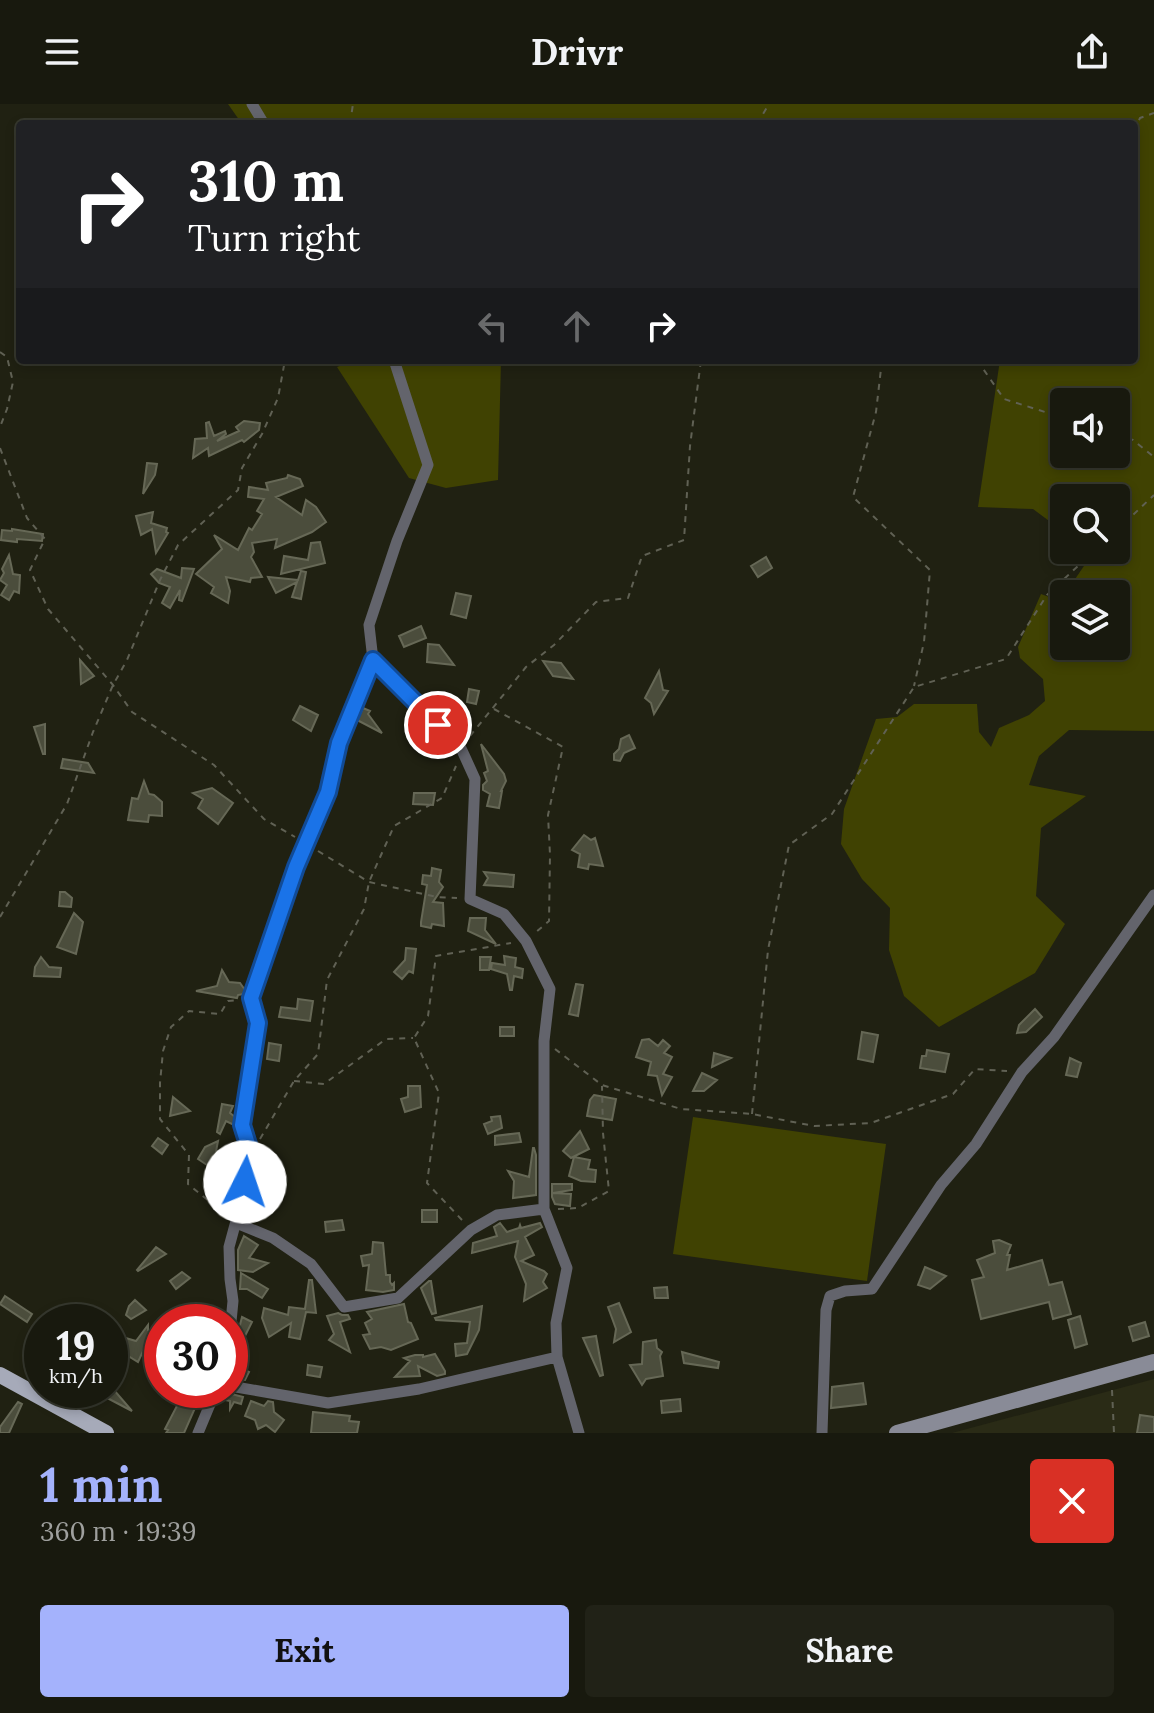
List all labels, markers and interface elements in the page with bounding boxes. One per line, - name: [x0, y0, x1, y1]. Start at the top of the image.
- text: Drivr: [531, 29, 623, 75]
- icon: menu: [40, 30, 84, 74]
- icon: share: [1070, 30, 1114, 74]
- text: 310 m: [188, 145, 344, 216]
- icon: right: [56, 152, 160, 256]
- text: Turn right: [188, 215, 361, 261]
- icon: left: [471, 304, 515, 348]
- icon: ahead: [555, 304, 599, 348]
- icon: right: [639, 304, 683, 348]
- map controls: [1050, 388, 1130, 660]
- button: sound: [1050, 388, 1130, 468]
- button: search: [1050, 484, 1130, 564]
- button: layers: [1050, 580, 1130, 660]
- pin: [404, 691, 472, 759]
- icon: arrive: [416, 703, 460, 747]
- position arrow: [203, 1140, 287, 1224]
- speed limit sign: 30: [144, 1304, 248, 1408]
- text: 19: [56, 1320, 96, 1371]
- text: km/h: [49, 1363, 103, 1388]
- text: 1 min: [40, 1454, 163, 1515]
- button: close: [1030, 1459, 1114, 1543]
- text: 360 m · 19:39: [40, 1515, 196, 1548]
- button: Exit: [40, 1605, 569, 1697]
- button: Share: [585, 1605, 1114, 1697]

